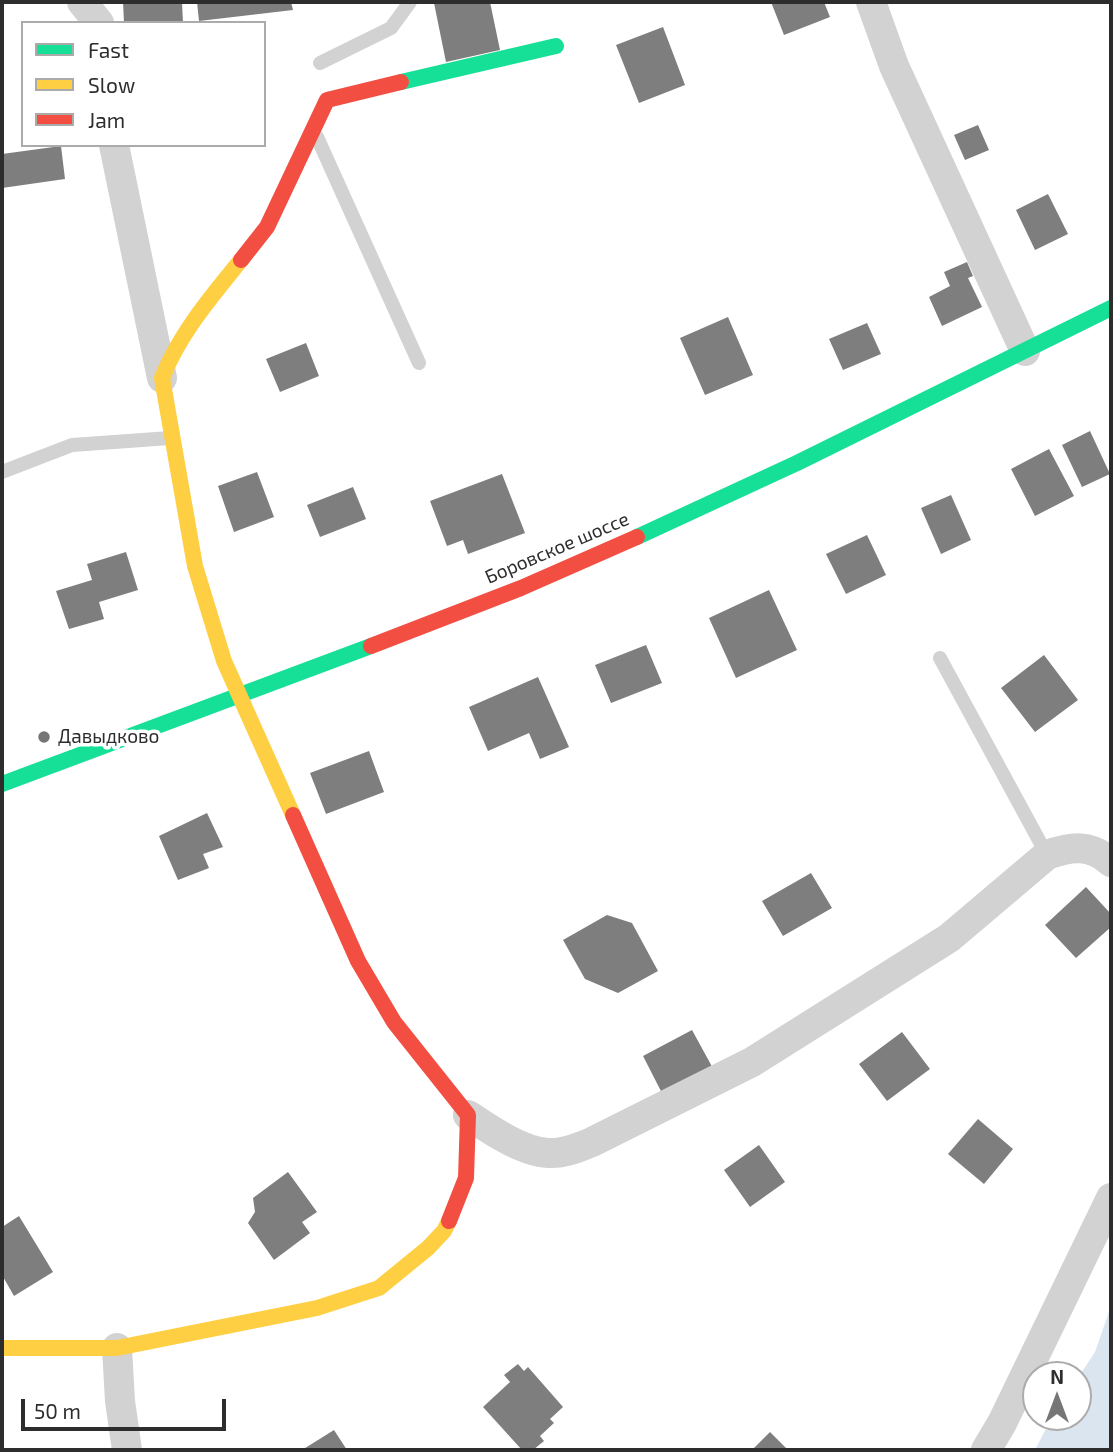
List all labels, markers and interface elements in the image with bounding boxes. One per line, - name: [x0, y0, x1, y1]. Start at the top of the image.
- legend: [21, 21, 266, 147]
- text: Fast: [88, 37, 129, 62]
- text: Slow: [88, 72, 135, 97]
- text: Jam: [88, 107, 125, 132]
- street label: Боровское шоссе: [482, 507, 632, 589]
- place label: Давыдково: [58, 726, 159, 748]
- marker: Давыдково: [36, 729, 52, 745]
- north arrow: [1022, 1361, 1092, 1431]
- text: N: [1050, 1365, 1064, 1388]
- scale bar: [24, 1386, 229, 1430]
- text: 50 m: [34, 1398, 81, 1423]

